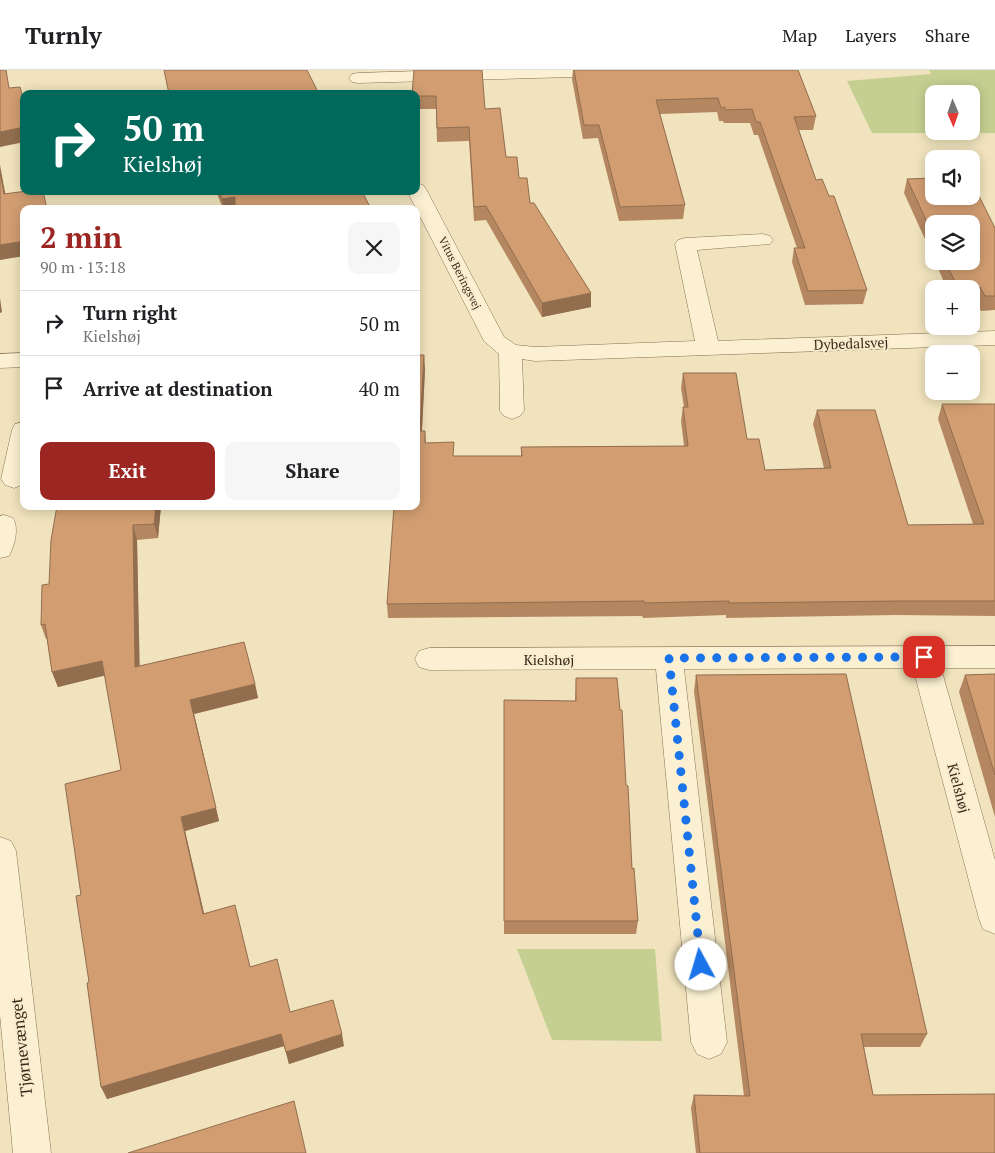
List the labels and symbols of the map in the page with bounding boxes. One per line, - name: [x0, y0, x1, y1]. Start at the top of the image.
- north arrow: [925, 85, 980, 140]
- street label: Vitus Beringsvej: [436, 234, 484, 312]
- street label: Dybedalsvej: [813, 332, 889, 354]
- pin: [903, 636, 945, 678]
- street label: Kielshøj: [524, 650, 574, 669]
- street label: Kielshøj: [943, 761, 975, 815]
- position arrow: [674, 938, 726, 990]
- street label: Tjørnevænget: [5, 996, 37, 1097]

